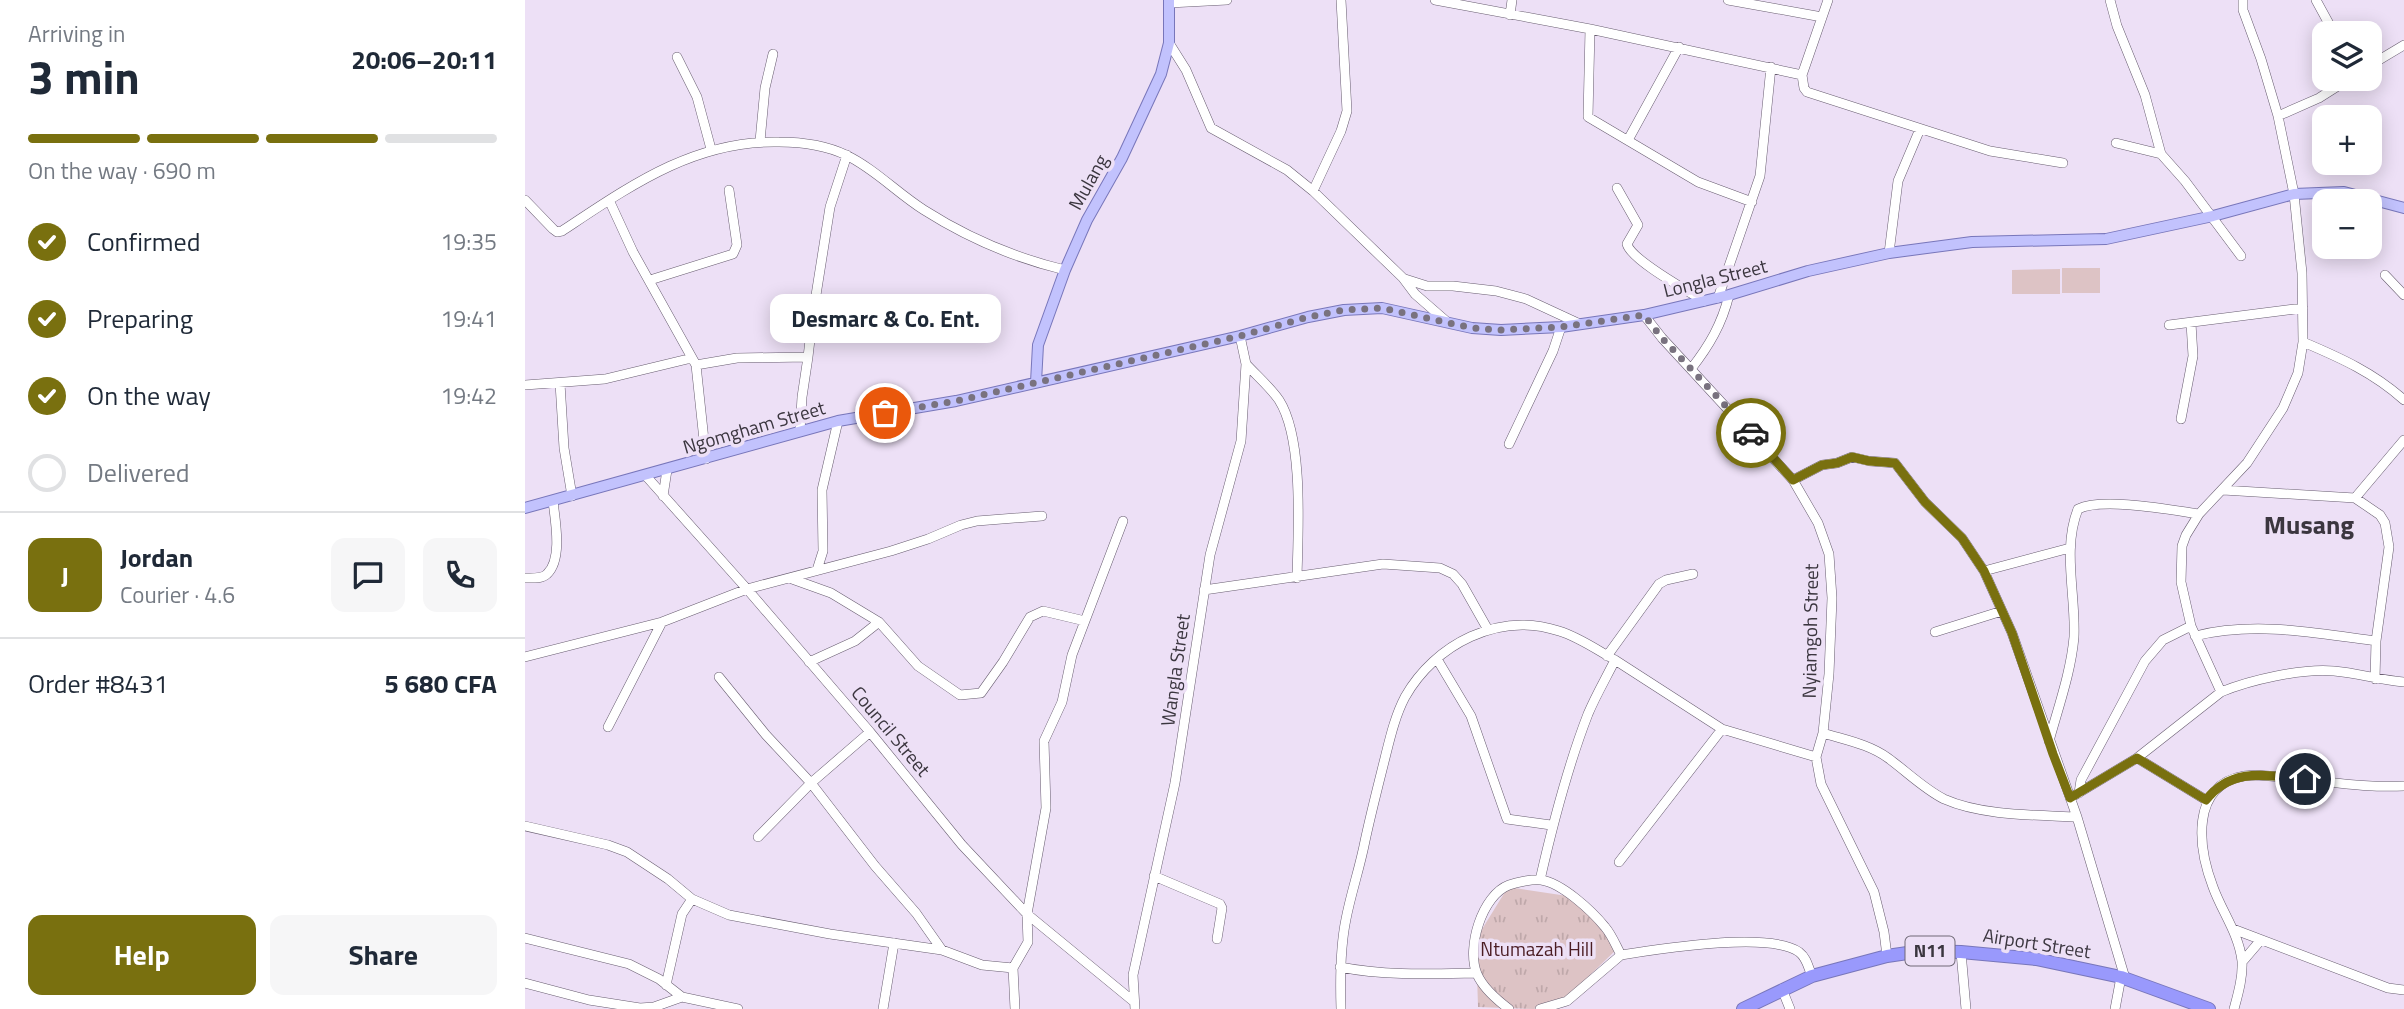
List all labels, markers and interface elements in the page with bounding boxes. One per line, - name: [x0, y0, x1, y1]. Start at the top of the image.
- text: Arriving in: [28, 16, 125, 51]
- map controls: [2312, 21, 2382, 259]
- button: layers: [2312, 21, 2382, 91]
- text: 20:06–20:11: [351, 40, 497, 79]
- text: 3 min: [28, 42, 140, 112]
- button: +: [2312, 105, 2382, 175]
- street label: Mulang: [1060, 148, 1115, 215]
- text: On the way · 690 m: [28, 153, 216, 188]
- button: −: [2312, 189, 2382, 259]
- text: Confirmed: [87, 222, 201, 261]
- icon: check: [28, 223, 66, 261]
- text: 19:35: [440, 224, 497, 259]
- street label: Longla Street: [1660, 251, 1770, 304]
- callout: Desmarc & Co. Ent.: [769, 294, 1001, 343]
- text: Preparing: [87, 299, 193, 338]
- icon: check: [28, 300, 66, 338]
- text: 19:41: [440, 301, 497, 336]
- text: Desmarc & Co. Ent.: [791, 301, 980, 336]
- text: On the way: [87, 376, 211, 415]
- icon: check: [28, 377, 66, 415]
- text: 19:42: [440, 378, 497, 413]
- pin: [855, 383, 915, 443]
- street label: Ngomgham Street: [679, 392, 829, 461]
- icon: bag: [866, 394, 904, 432]
- courier: [1716, 398, 1786, 468]
- icon: car: [1732, 414, 1770, 452]
- text: Delivered: [87, 453, 190, 492]
- district label: Musang: [2264, 505, 2354, 544]
- text: Jordan: [120, 538, 193, 577]
- button: chat: [331, 538, 405, 612]
- button: phone: [423, 538, 497, 612]
- text: J: [61, 556, 69, 595]
- street label: Nyiamgoh Street: [1794, 563, 1825, 699]
- text: Courier · 4.6: [120, 577, 235, 612]
- street label: Wangla Street: [1152, 612, 1197, 728]
- text: Order #8431: [28, 664, 168, 703]
- text: 5 680 CFA: [384, 664, 497, 703]
- street label: Council Street: [845, 679, 938, 783]
- pin: [2275, 749, 2335, 809]
- icon: home: [2286, 760, 2324, 798]
- button: Help: [28, 915, 256, 995]
- button: Share: [270, 915, 497, 995]
- street label: Airport Street: [1981, 920, 2093, 965]
- park label: Ntumazah Hill: [1480, 934, 1594, 963]
- road number: N11: [1905, 936, 1955, 966]

